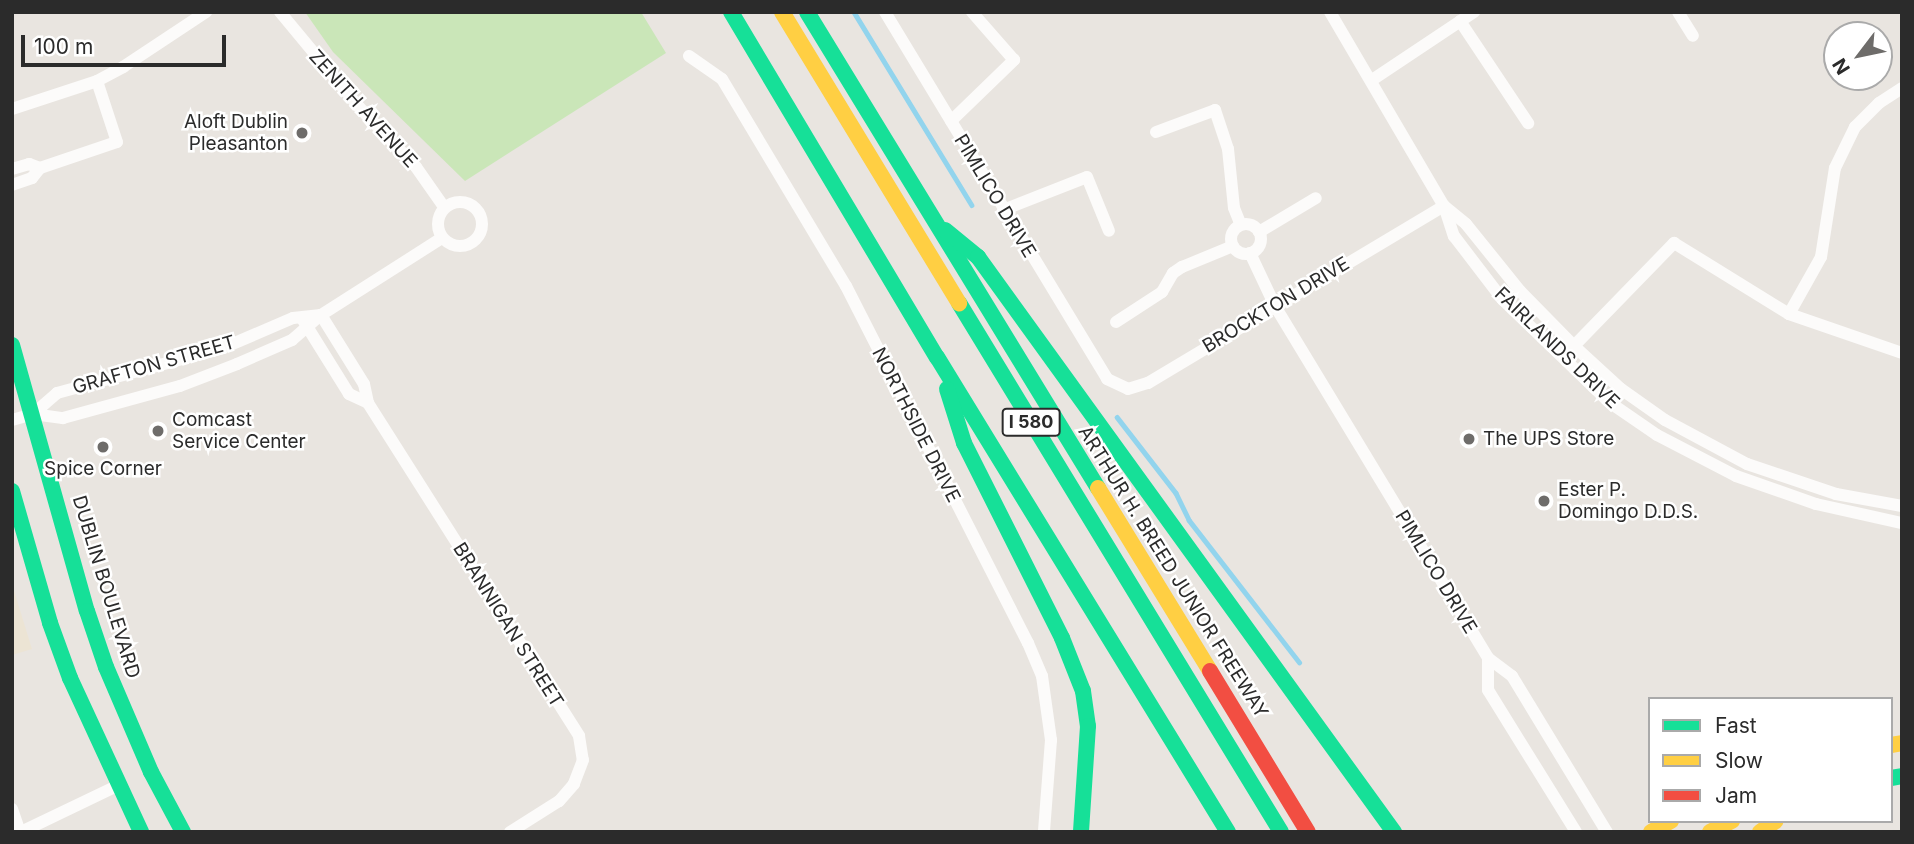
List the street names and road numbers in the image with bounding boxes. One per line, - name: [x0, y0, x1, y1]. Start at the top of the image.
- street label: ZENITH AVENUE: [304, 45, 422, 173]
- street label: PIMLICO DRIVE: [949, 130, 1041, 262]
- street label: BROCKTON DRIVE: [1198, 252, 1354, 358]
- street label: FAIRLANDS DRIVE: [1490, 283, 1624, 413]
- street label: GRAFTON STREET: [70, 331, 238, 399]
- street label: NORTHSIDE DRIVE: [867, 344, 965, 506]
- road number: I 580: [1001, 408, 1061, 436]
- street label: ARTHUR H. BREED JUNIOR FREEWAY: [1073, 422, 1273, 722]
- street label: DUBLIN BOULEVARD: [67, 493, 145, 681]
- street label: PIMLICO DRIVE: [1390, 506, 1482, 638]
- street label: BRANNIGAN STREET: [448, 538, 568, 712]

